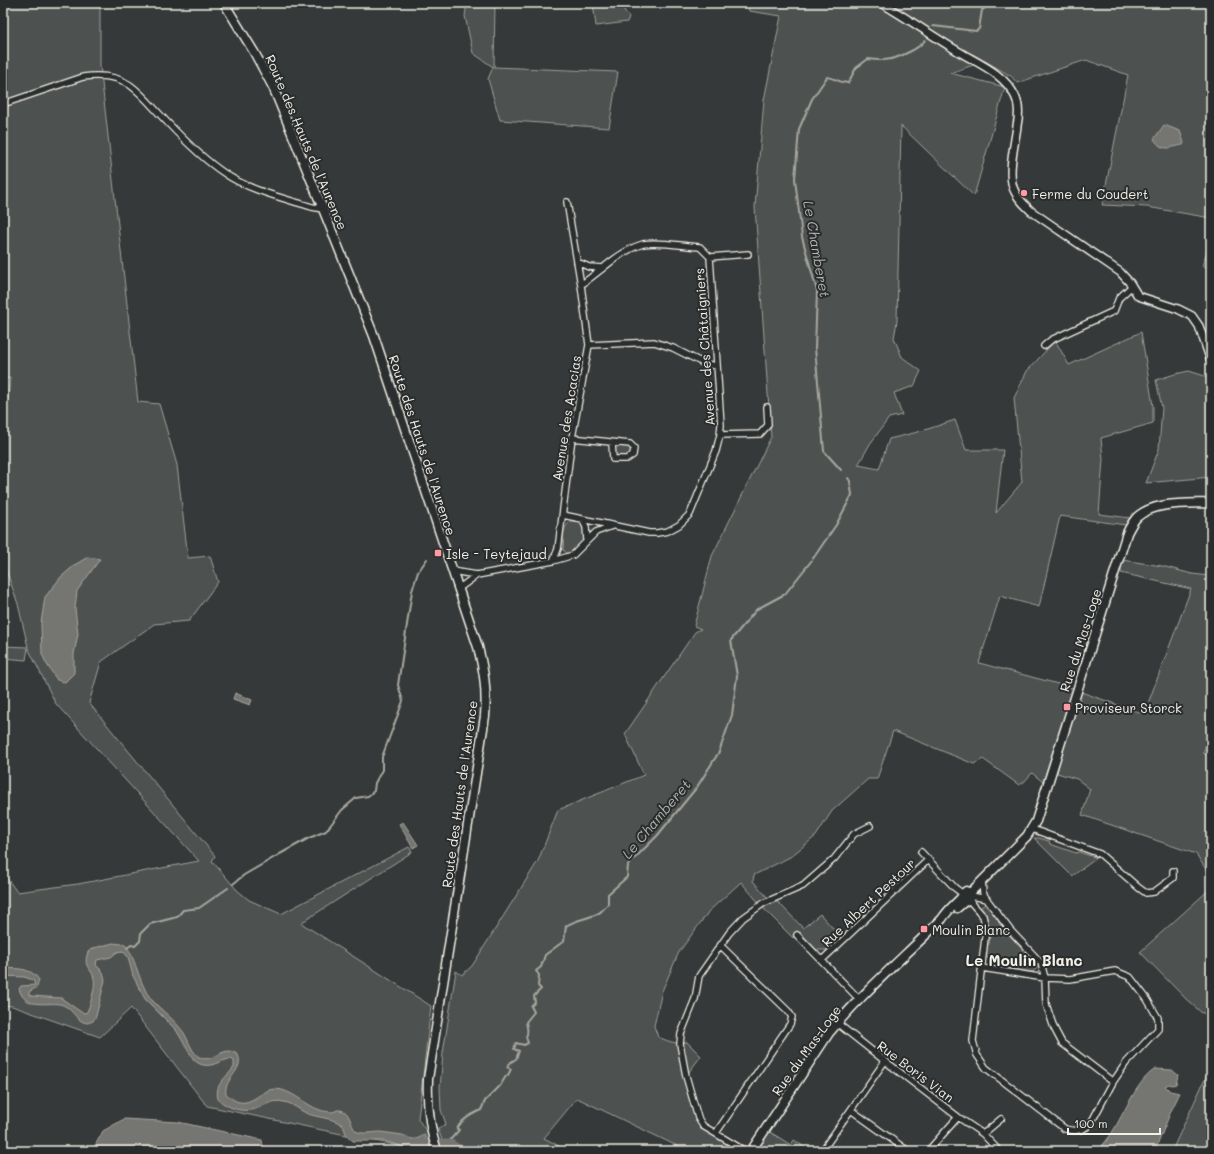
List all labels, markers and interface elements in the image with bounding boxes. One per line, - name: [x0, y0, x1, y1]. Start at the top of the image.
- street label: Route des Hauts de l'Aurence: [262, 52, 352, 232]
- place label: Ferme du Coudert: [1032, 185, 1149, 202]
- marker: Ferme du Coudert: [1019, 188, 1029, 198]
- water label: Le Chamberet: [799, 199, 835, 299]
- street label: Avenue des Châtaigniers: [690, 268, 718, 426]
- street label: Route des Hauts de l'Aurence: [386, 353, 460, 537]
- street label: Avenue des Acacias: [548, 354, 584, 482]
- place label: Isle - Teytejaud: [446, 545, 547, 562]
- marker: Isle - Teytejaud: [433, 548, 443, 558]
- street label: Rue du Mas-Loge: [1055, 586, 1105, 694]
- street label: Route des Hauts de l'Aurence: [437, 699, 481, 889]
- place label: Proviseur Storck: [1075, 699, 1182, 716]
- marker: Proviseur Storck: [1062, 702, 1072, 712]
- water label: Le Chamberet: [617, 775, 695, 863]
- street label: Rue Albert Pestour: [818, 854, 918, 950]
- place label: Moulin Blanc: [932, 921, 1010, 938]
- marker: Moulin Blanc: [919, 924, 929, 934]
- district label: Le Moulin Blanc: [966, 950, 1083, 970]
- street label: Rue du Mas-Loge: [768, 1001, 844, 1099]
- street label: Rue Boris Vian: [874, 1037, 958, 1105]
- scale bar: [1068, 1110, 1160, 1136]
- text: 100 m: [1074, 1115, 1108, 1131]

